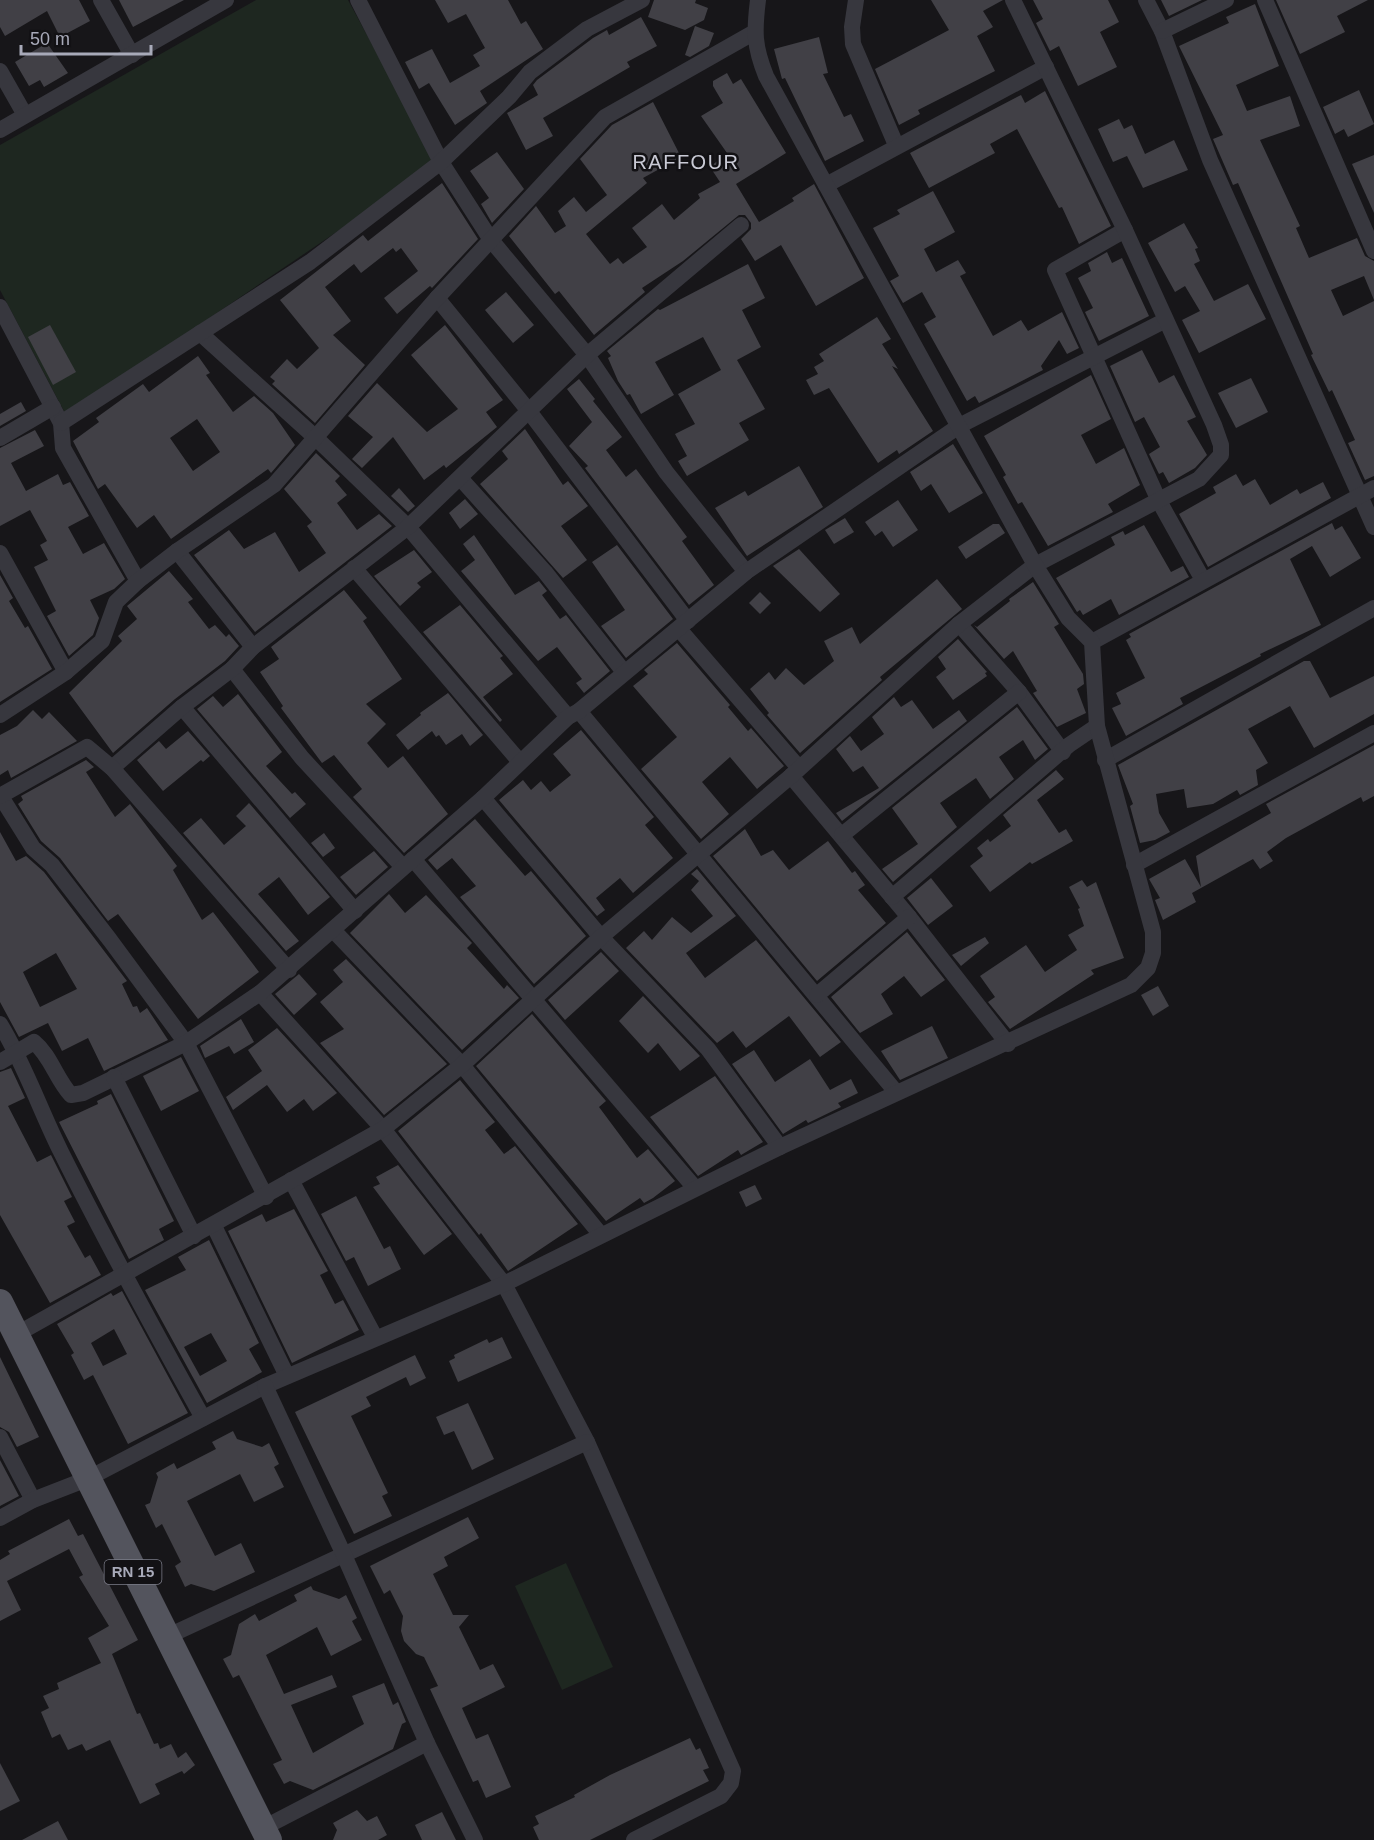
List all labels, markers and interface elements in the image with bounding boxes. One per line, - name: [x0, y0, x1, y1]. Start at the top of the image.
- scale bar: [21, 18, 152, 56]
- text: 50 m: [30, 29, 70, 49]
- district label: RAFFOUR: [632, 151, 740, 173]
- road number: RN 15: [104, 1560, 162, 1584]

